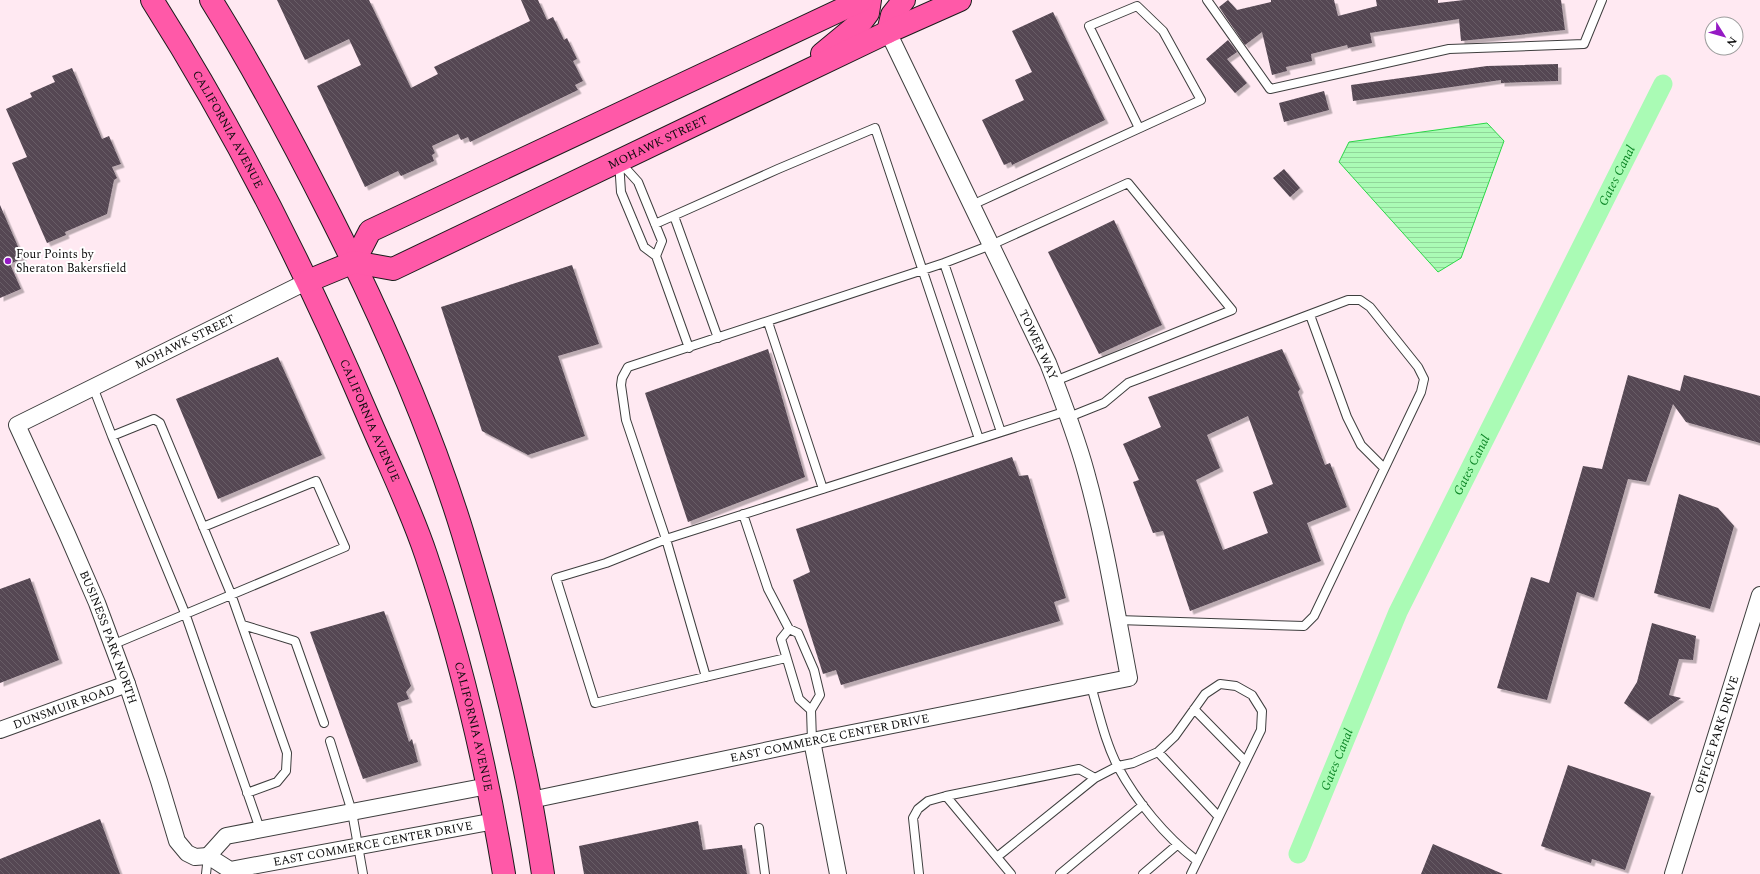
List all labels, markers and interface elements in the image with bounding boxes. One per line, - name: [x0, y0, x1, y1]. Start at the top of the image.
- north arrow: [1704, 16, 1744, 56]
- text: N: [1722, 33, 1741, 50]
- street label: CALIFORNIA AVENUE: [188, 67, 268, 192]
- street label: MOHAWK STREET: [605, 110, 711, 174]
- water label: Gates Canal: [1593, 141, 1641, 209]
- place label: Four Points by Sheraton Bakersfield: [16, 245, 127, 278]
- marker: Four Points by Sheraton Bakersfield: [3, 256, 13, 266]
- street label: TOWER WAY: [1013, 307, 1063, 384]
- street label: MOHAWK STREET: [132, 310, 238, 374]
- street label: CALIFORNIA AVENUE: [335, 356, 405, 485]
- water label: Gates Canal: [1448, 431, 1496, 499]
- street label: BUSINESS PARK NORTH: [74, 567, 142, 707]
- street label: CALIFORNIA AVENUE: [449, 660, 498, 793]
- street label: OFFICE PARK DRIVE: [1689, 673, 1744, 796]
- street label: DUNSMUIR ROAD: [10, 680, 118, 734]
- street label: EAST COMMERCE CENTER DRIVE: [728, 708, 931, 767]
- water label: Gates Canal: [1315, 725, 1359, 794]
- street label: EAST COMMERCE CENTER DRIVE: [272, 816, 474, 871]

